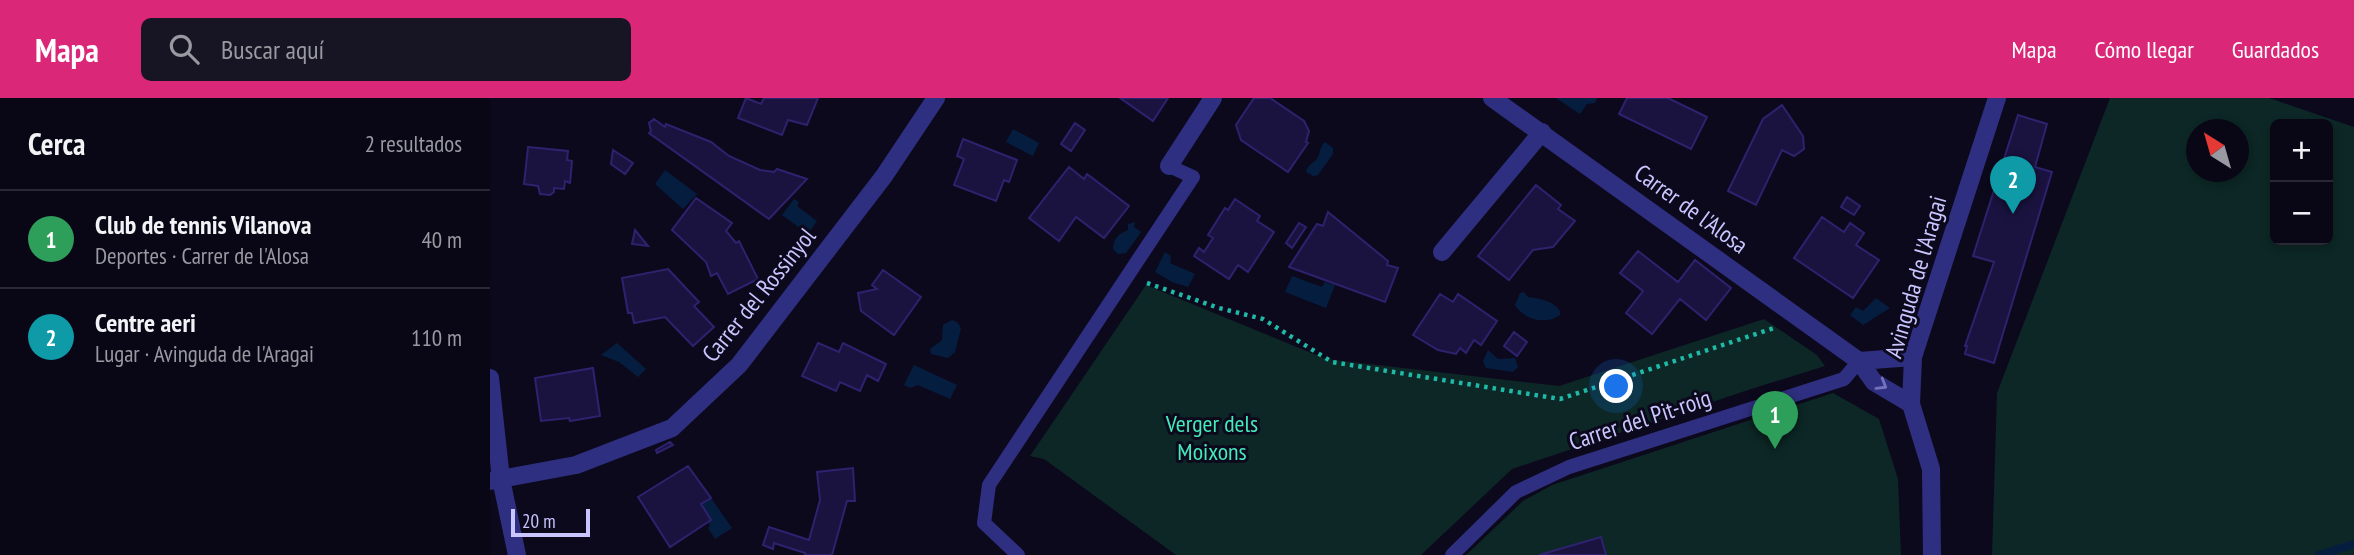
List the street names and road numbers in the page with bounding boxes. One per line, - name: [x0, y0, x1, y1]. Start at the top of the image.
- street label: Carrer de l'Alosa: [1628, 157, 1754, 260]
- street label: Avinguda de l'Aragai: [1878, 192, 1953, 361]
- street label: Carrer del Rossinyol: [695, 221, 822, 368]
- street label: Carrer del Pit-roig: [1565, 382, 1715, 457]

